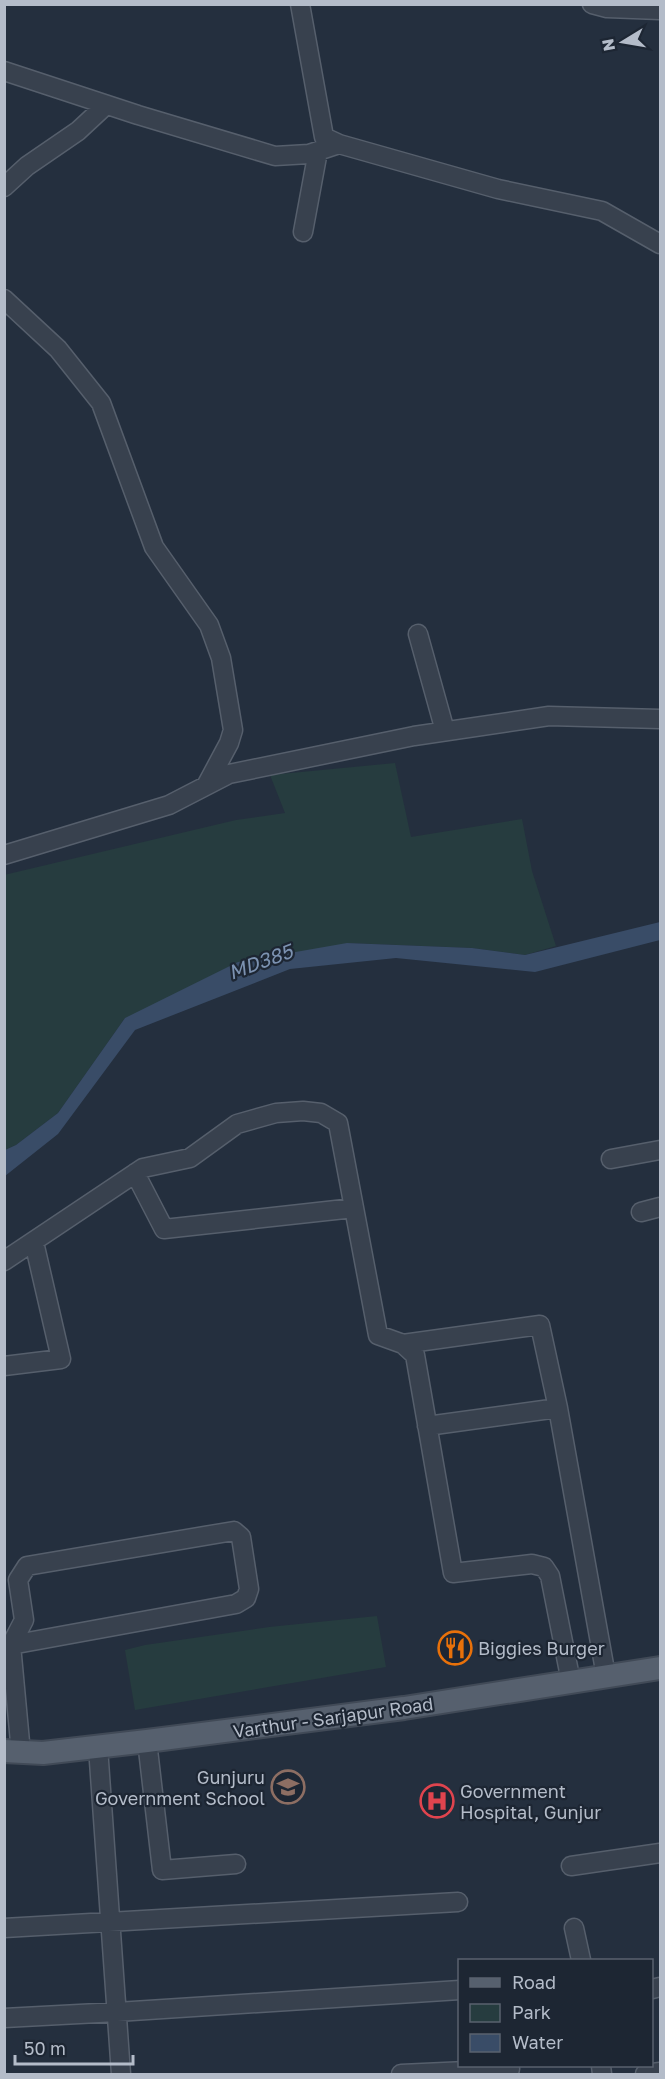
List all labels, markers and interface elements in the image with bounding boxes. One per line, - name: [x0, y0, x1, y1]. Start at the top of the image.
- north arrow: [593, 12, 653, 72]
- text: N: [597, 37, 619, 53]
- water label: MD385: [225, 937, 298, 984]
- restaurant icon: Biggies Burger: [437, 1630, 473, 1666]
- place label: Biggies Burger: [478, 1637, 605, 1659]
- street label: Varthur - Sarjapur Road: [232, 1692, 434, 1742]
- place label: Gunjuru Government School: [95, 1766, 265, 1809]
- school or university icon: Gunjuru Government School: [270, 1769, 306, 1805]
- place label: Government Hospital, Gunjur: [460, 1780, 601, 1823]
- hospital icon: Government Hospital, Gunjur: [419, 1783, 455, 1819]
- legend: [458, 1959, 653, 2067]
- text: Road: [512, 1971, 556, 1993]
- text: Park: [512, 2001, 551, 2023]
- scale bar: [15, 2028, 134, 2066]
- text: Water: [512, 2031, 563, 2053]
- text: 50 m: [24, 2037, 66, 2059]

